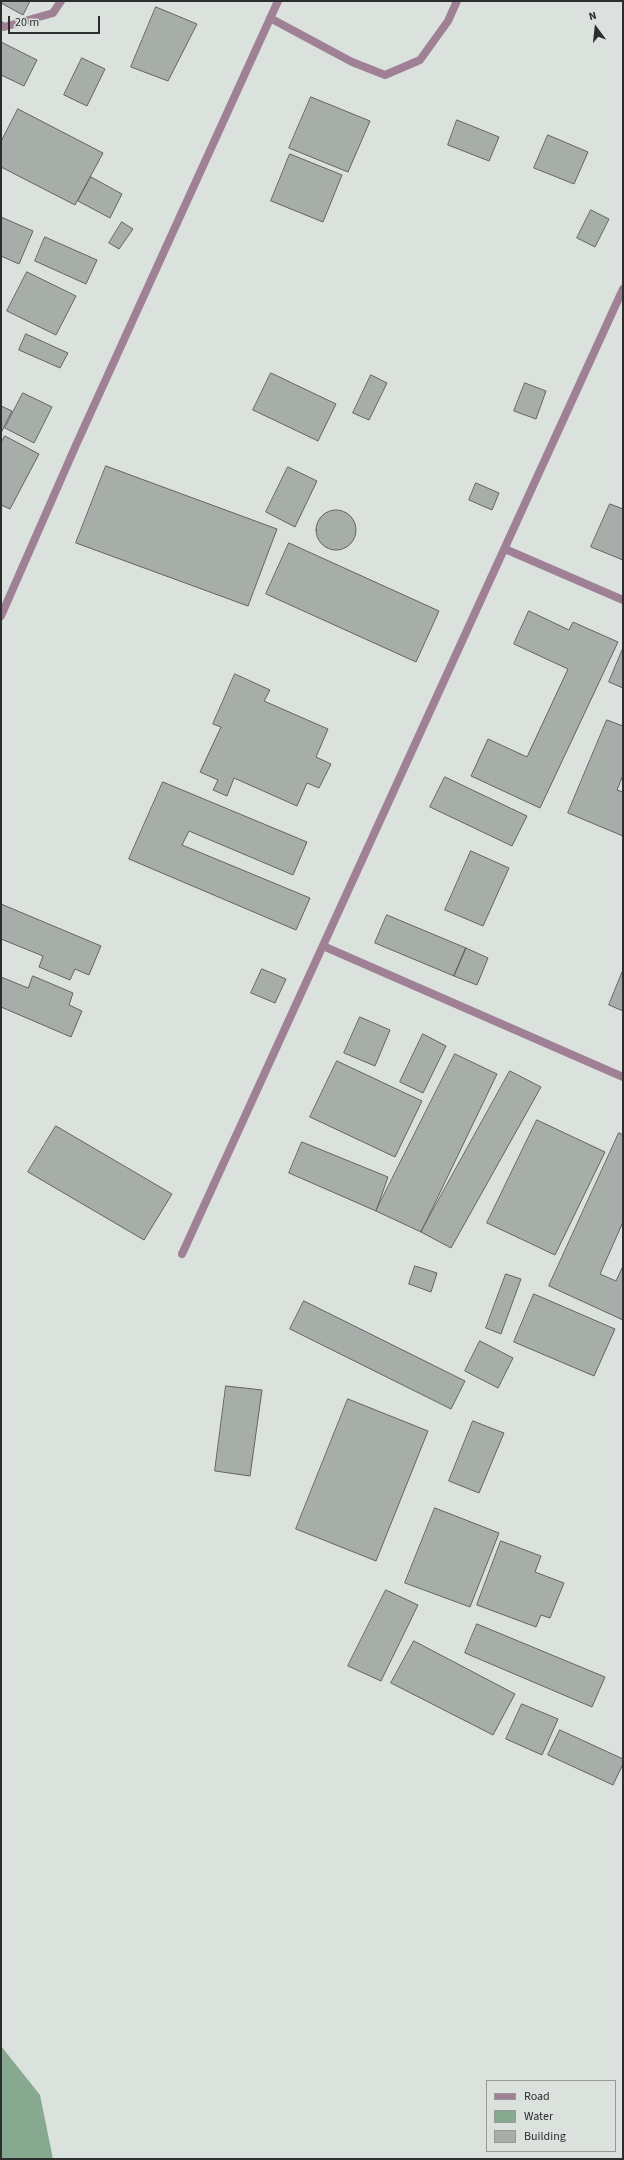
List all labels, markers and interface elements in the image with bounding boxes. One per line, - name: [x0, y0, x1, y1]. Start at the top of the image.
- scale bar: [10, 8, 102, 34]
- north arrow: [576, 8, 616, 48]
- text: N: [587, 8, 598, 24]
- text: 20 m: [15, 14, 39, 31]
- legend: [486, 2080, 616, 2152]
- text: Road: [524, 2088, 550, 2105]
- text: Water: [524, 2108, 553, 2125]
- text: Building: [524, 2128, 566, 2145]

